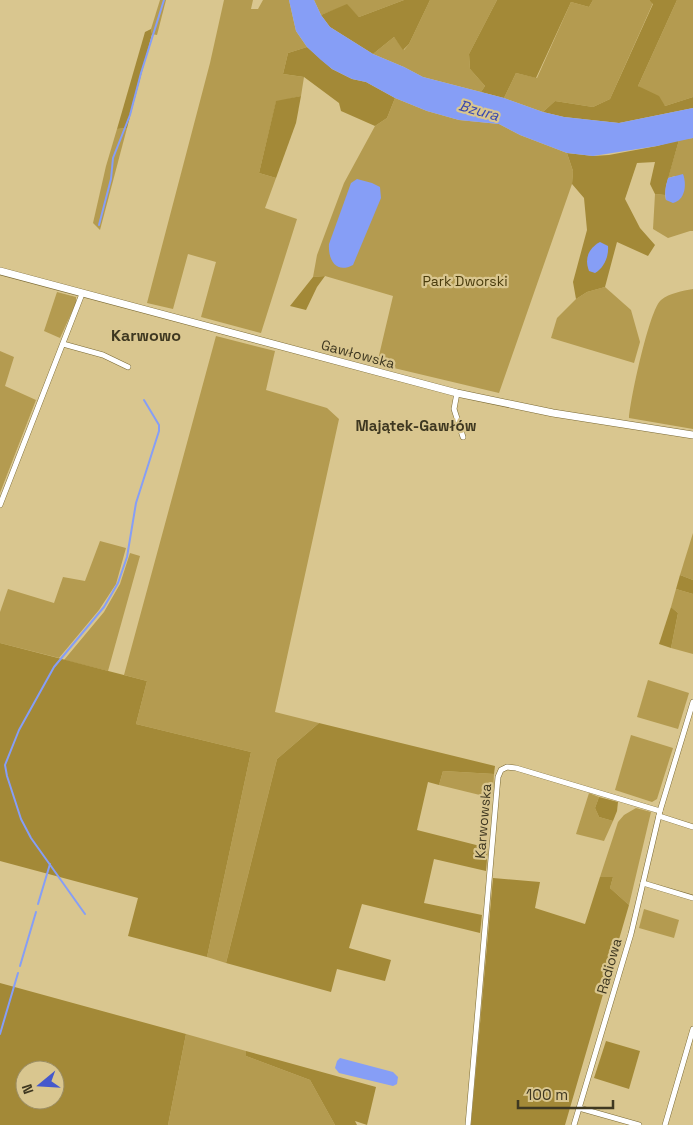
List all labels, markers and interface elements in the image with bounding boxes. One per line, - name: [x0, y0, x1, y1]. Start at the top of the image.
- water label: Bzura: [457, 95, 502, 125]
- park label: Park Dworski: [422, 272, 508, 290]
- district label: Karwowo: [111, 325, 181, 346]
- street label: Gawłowska: [319, 336, 397, 372]
- district label: Majątek-Gawłów: [356, 416, 477, 435]
- street label: Karwowska: [471, 783, 495, 859]
- street label: Radiowa: [593, 936, 625, 996]
- north arrow: [15, 1060, 65, 1110]
- scale bar: [518, 1078, 613, 1110]
- text: N: [18, 1082, 38, 1096]
- text: 100 m: [526, 1085, 568, 1104]

